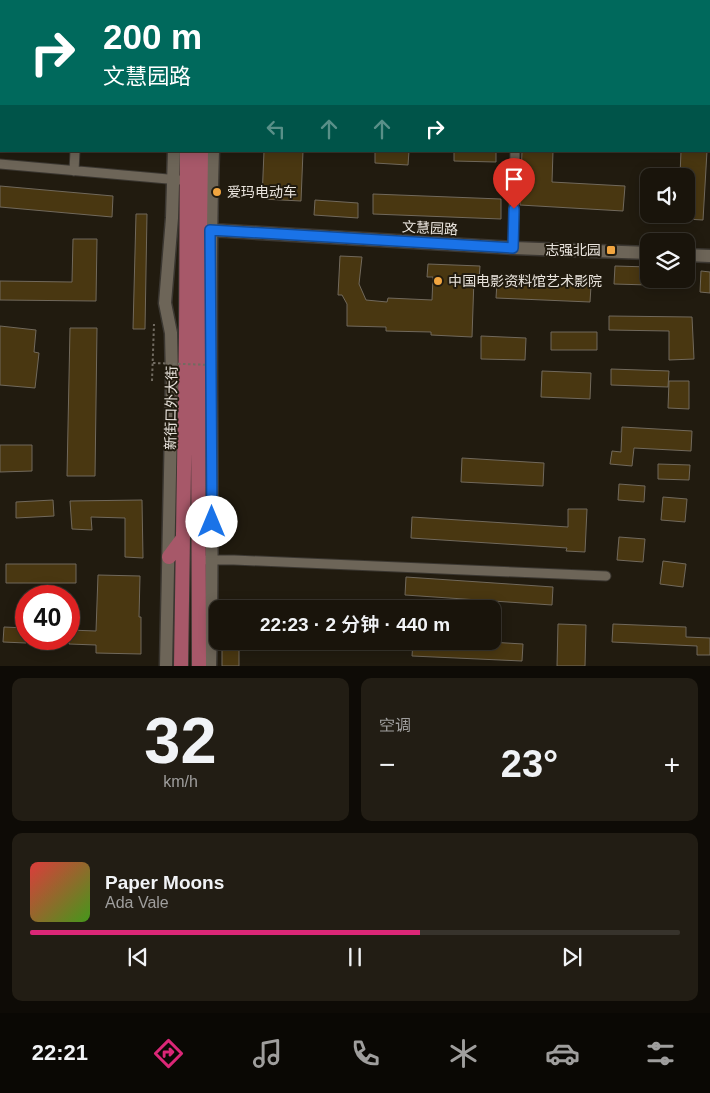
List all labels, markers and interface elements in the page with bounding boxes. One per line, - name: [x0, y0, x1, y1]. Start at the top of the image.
- text: 200 m: [103, 17, 202, 56]
- icon: right: [20, 20, 85, 85]
- text: 文慧园路: [103, 64, 191, 89]
- icon: left: [262, 115, 290, 143]
- icon: ahead: [315, 115, 343, 143]
- icon: ahead: [368, 115, 396, 143]
- icon: right: [421, 115, 449, 143]
- pin: [493, 158, 535, 209]
- icon: arrive: [500, 165, 528, 193]
- map controls: [640, 168, 695, 288]
- button: sound: [640, 168, 695, 223]
- place label: 爱玛电动车: [227, 184, 297, 200]
- marker: 爱玛电动车: [211, 186, 223, 198]
- street label: 文慧园路: [402, 219, 458, 237]
- button: layers: [640, 233, 695, 288]
- place label: 志强北园: [545, 242, 601, 258]
- marker: 志强北园: [605, 244, 617, 256]
- place label: 中国电影资料馆艺术影院: [448, 273, 602, 289]
- marker: 中国电影资料馆艺术影院: [432, 275, 444, 287]
- street label: 新街口外大街: [162, 366, 180, 450]
- position arrow: [185, 495, 237, 547]
- speed limit sign: 40: [15, 585, 80, 650]
- text: 22:23 · 2 分钟 · 440 m: [260, 614, 450, 635]
- text: 32: [144, 704, 217, 777]
- text: 空调: [379, 717, 411, 734]
- text: 23°: [501, 743, 558, 785]
- text: −: [379, 749, 395, 780]
- text: +: [664, 749, 680, 780]
- text: km/h: [163, 773, 198, 790]
- text: Paper Moons: [105, 872, 224, 893]
- text: Ada Vale: [105, 894, 169, 911]
- icon: previous: [124, 943, 152, 971]
- icon: pause: [341, 943, 369, 971]
- icon: next: [558, 943, 586, 971]
- icon: directions: [151, 1036, 186, 1071]
- icon: music: [250, 1036, 285, 1071]
- icon: phone: [348, 1036, 383, 1071]
- icon: climate: [446, 1036, 481, 1071]
- icon: car: [545, 1036, 580, 1071]
- icon: filters: [643, 1036, 678, 1071]
- text: 22:21: [32, 1040, 88, 1065]

